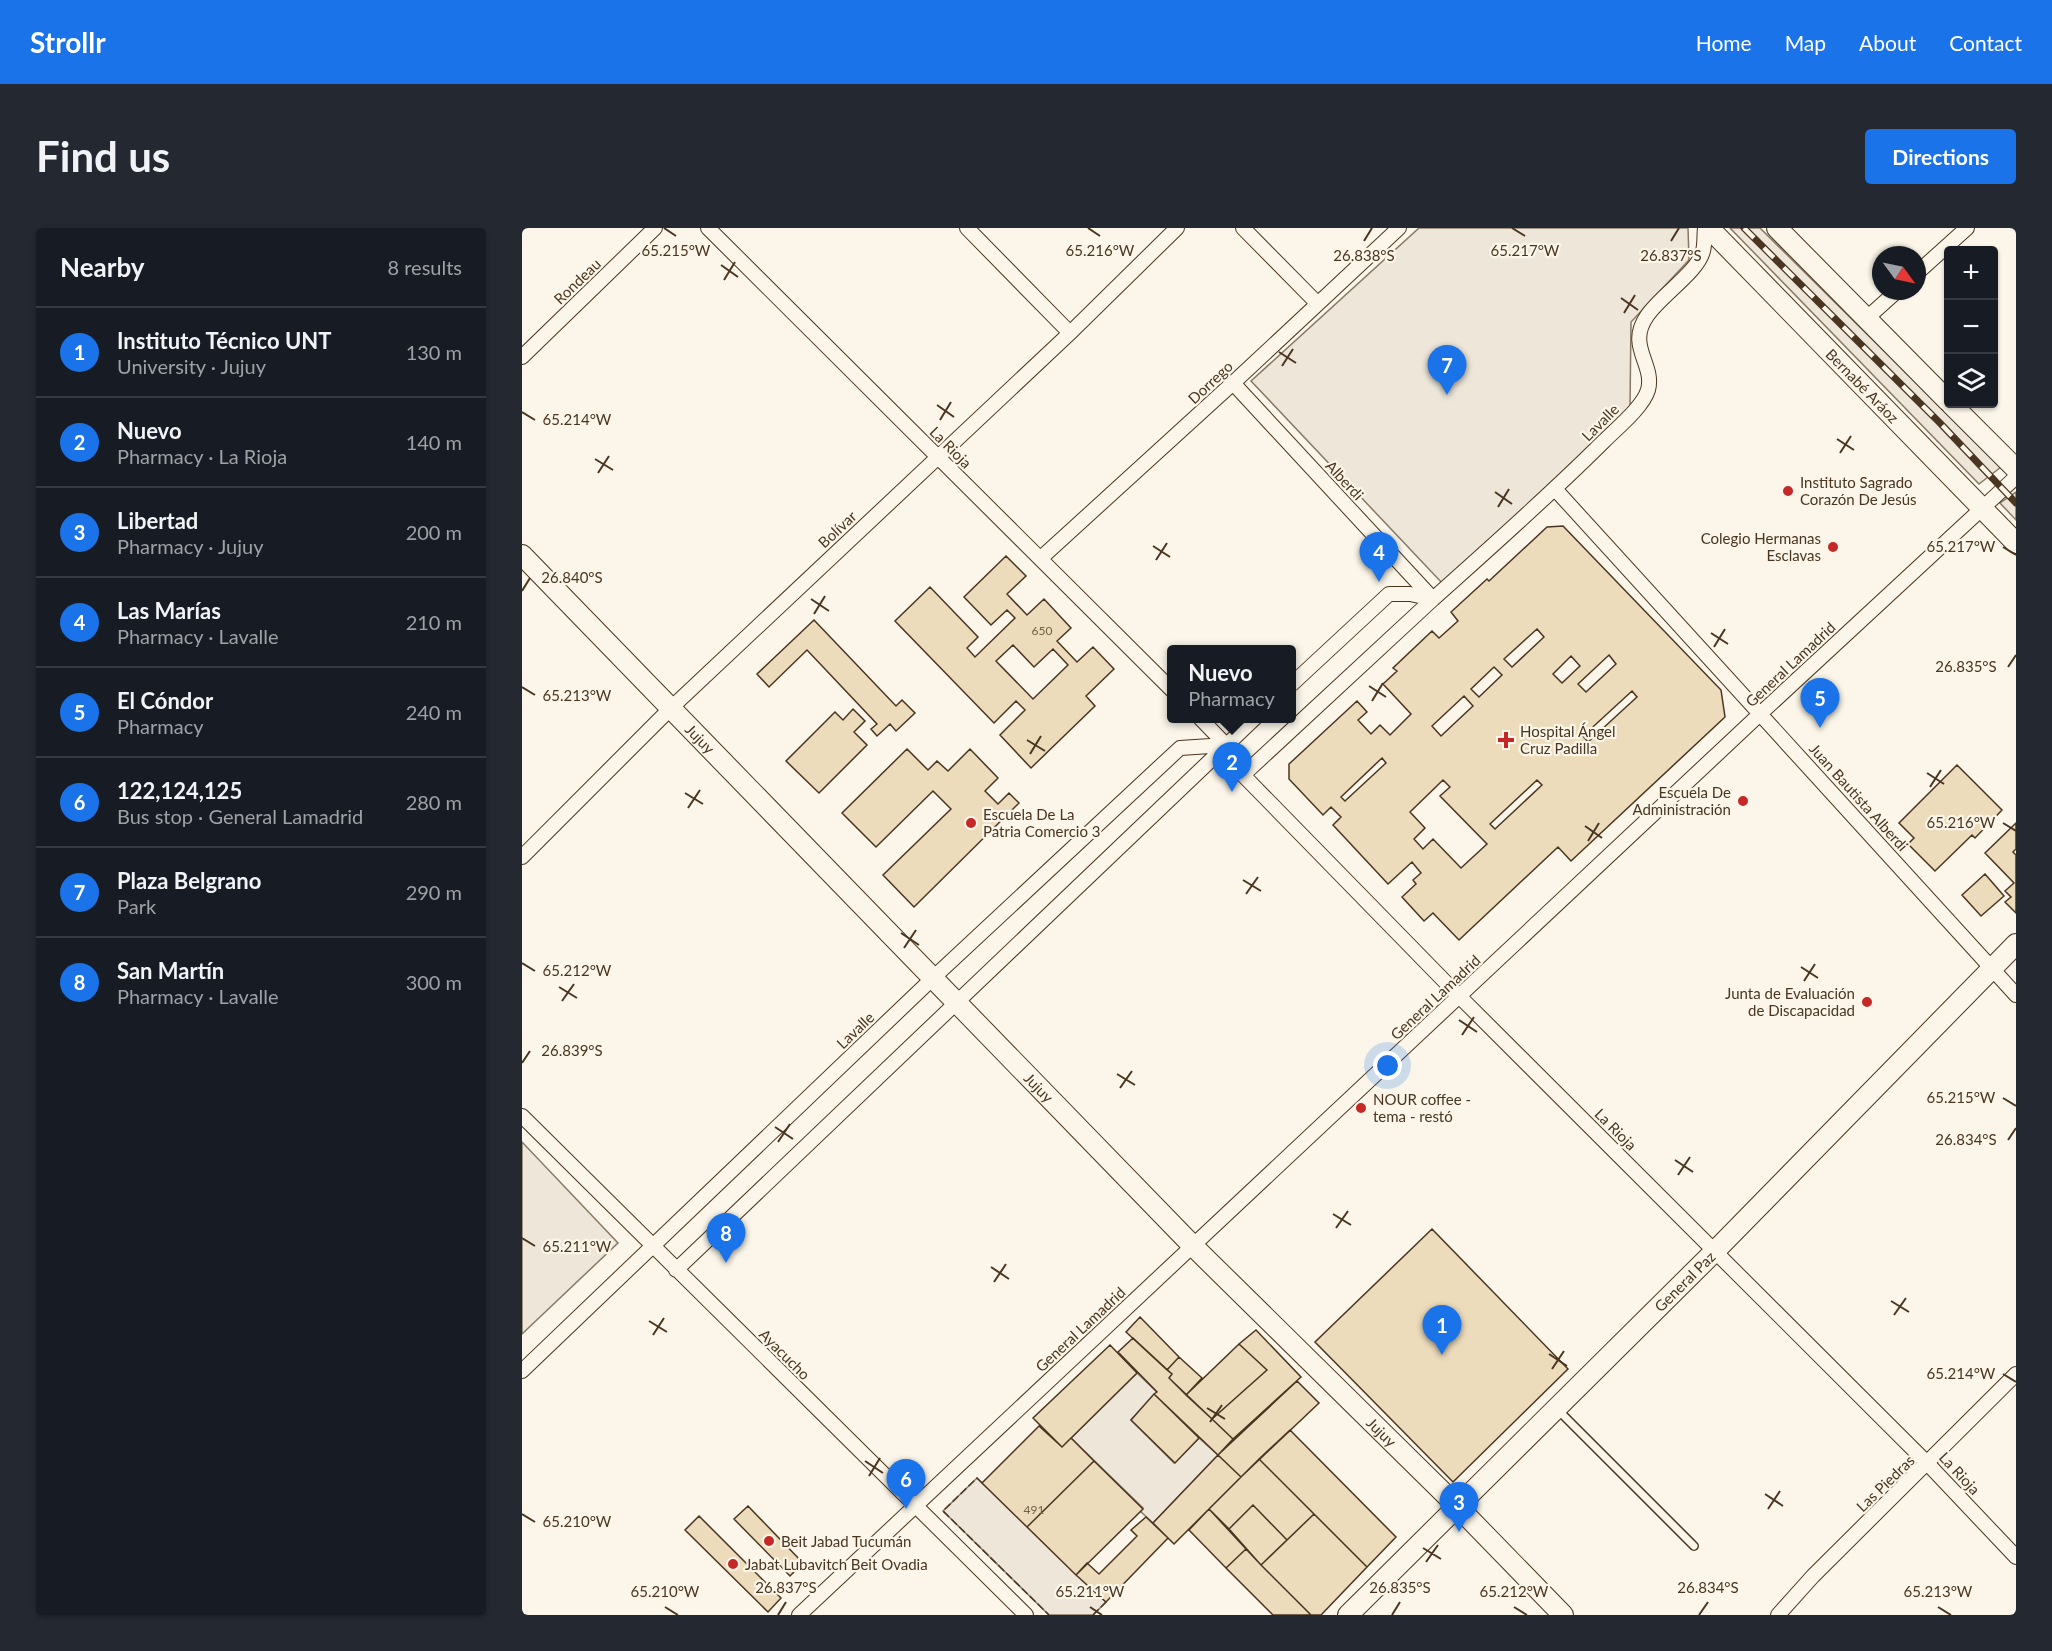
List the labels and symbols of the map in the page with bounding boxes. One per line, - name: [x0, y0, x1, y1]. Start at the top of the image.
- text: 65.215°W: [642, 241, 711, 259]
- text: 65.216°W: [1066, 241, 1135, 259]
- text: 65.217°W: [1491, 241, 1560, 259]
- text: 26.838°S: [1333, 246, 1395, 264]
- text: 26.837°S: [1640, 246, 1702, 264]
- north arrow: [1872, 246, 1926, 300]
- street label: Rondeau: [550, 254, 604, 308]
- street label: Bernabé Aráoz: [1822, 345, 1903, 427]
- pin: 7: [1428, 346, 1466, 395]
- street label: Dorrego: [1184, 357, 1236, 407]
- street label: Lavalle: [1578, 400, 1622, 444]
- text: 65.214°W: [543, 410, 612, 428]
- street label: La Rioja: [926, 422, 976, 472]
- street label: Alberdi: [1322, 457, 1368, 503]
- place label: Instituto Sagrado Corazón De Jesús: [1800, 473, 1917, 508]
- marker: Instituto Sagrado Corazón De Jesús: [1781, 484, 1795, 498]
- street label: Bolívar: [814, 506, 860, 551]
- place label: Colegio Hermanas Esclavas: [1701, 529, 1821, 564]
- pin: 4: [1360, 532, 1398, 582]
- text: 65.217°W: [1927, 537, 1996, 555]
- marker: Colegio Hermanas Esclavas: [1826, 540, 1840, 554]
- text: 26.840°S: [541, 568, 603, 586]
- street label: General Lamadrid: [1741, 618, 1839, 710]
- house number: 650: [1032, 623, 1052, 638]
- text: 26.835°S: [1935, 657, 1997, 675]
- pin: 5: [1800, 678, 1840, 728]
- text: 65.213°W: [543, 686, 612, 704]
- street label: Jujuy: [682, 720, 719, 757]
- place label: Hospital Ángel Cruz Padilla: [1520, 722, 1616, 757]
- marker: Hospital Ángel Cruz Padilla: [1497, 731, 1515, 749]
- street label: Juan Bautista Alberdi: [1806, 739, 1912, 855]
- pin: 2: [1212, 742, 1252, 792]
- place label: Escuela De Administración: [1632, 783, 1731, 818]
- marker: Escuela De Administración: [1736, 794, 1750, 808]
- place label: Escuela De La Patria Comercio 3: [983, 805, 1100, 840]
- text: 65.216°W: [1927, 813, 1996, 831]
- marker: Escuela De La Patria Comercio 3: [964, 816, 978, 830]
- street label: General Lamadrid: [1386, 951, 1484, 1043]
- text: 65.212°W: [543, 961, 612, 979]
- place label: Junta de Evaluación de Discapacidad: [1725, 984, 1855, 1019]
- marker: Junta de Evaluación de Discapacidad: [1860, 995, 1874, 1009]
- street label: Lavalle: [833, 1008, 878, 1052]
- text: 26.839°S: [541, 1041, 603, 1059]
- your location: [1373, 1051, 1402, 1080]
- street label: Jujuy: [1021, 1069, 1057, 1106]
- text: 65.215°W: [1927, 1088, 1996, 1106]
- place label: NOUR coffee - tema - restó: [1373, 1090, 1471, 1125]
- marker: NOUR coffee - tema - restó: [1354, 1101, 1368, 1115]
- street label: La Rioja: [1591, 1104, 1641, 1154]
- text: 26.834°S: [1935, 1130, 1997, 1148]
- pin: 8: [706, 1214, 746, 1263]
- text: 65.211°W: [543, 1237, 612, 1255]
- street label: General Paz: [1650, 1247, 1719, 1315]
- street label: General Lamadrid: [1031, 1283, 1129, 1375]
- pin: 1: [1422, 1306, 1462, 1355]
- street label: Ayacucho: [756, 1325, 814, 1383]
- text: 65.214°W: [1927, 1364, 1996, 1382]
- street label: Jujuy: [1363, 1413, 1400, 1450]
- street label: La Rioja: [1936, 1448, 1984, 1498]
- street label: Las Piedras: [1852, 1451, 1918, 1515]
- pin: 6: [886, 1460, 926, 1509]
- pin: 3: [1440, 1482, 1478, 1532]
- house number: 491: [1024, 1502, 1044, 1517]
- text: 65.210°W: [543, 1512, 612, 1530]
- place label: Beit Jabad Tucumán: [781, 1532, 911, 1550]
- marker: Beit Jabad Tucumán: [762, 1534, 776, 1548]
- place label: Jabat Lubavitch Beit Ovadia: [745, 1555, 928, 1573]
- marker: Jabat Lubavitch Beit Ovadia: [726, 1557, 740, 1571]
- text: 26.837°S: [755, 1578, 817, 1596]
- text: 26.835°S: [1369, 1578, 1431, 1596]
- text: 26.834°S: [1677, 1578, 1739, 1596]
- text: 65.210°W: [631, 1582, 700, 1600]
- text: 65.211°W: [1056, 1582, 1125, 1600]
- text: 65.212°W: [1480, 1582, 1549, 1600]
- text: 65.213°W: [1904, 1582, 1973, 1600]

